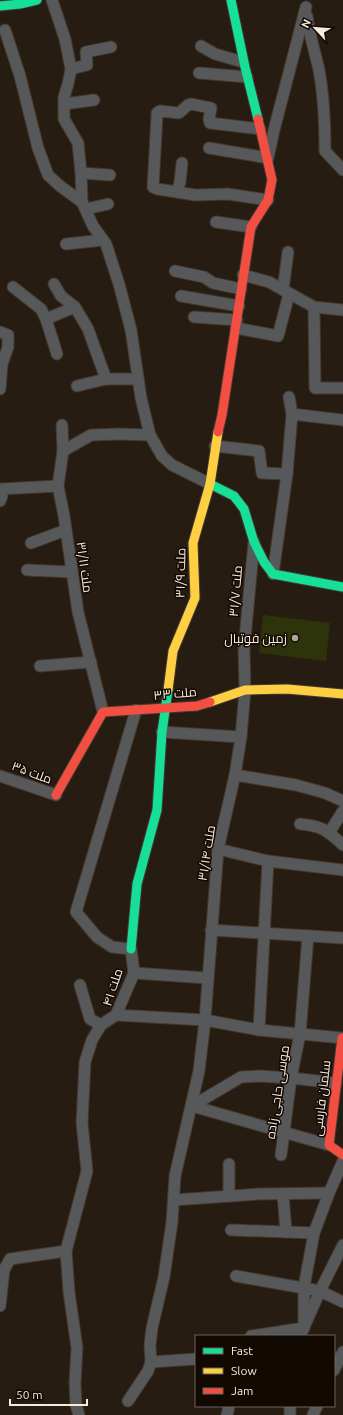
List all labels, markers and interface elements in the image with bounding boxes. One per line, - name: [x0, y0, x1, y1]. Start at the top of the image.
- north arrow: [295, 8, 335, 48]
- text: N: [299, 17, 313, 30]
- street label: ملت ۳۱/۱۱: [74, 540, 96, 594]
- street label: ملت ۳۱/۹: [173, 548, 187, 598]
- street label: ملت ۳۱/۷: [226, 565, 244, 617]
- place label: زمین فوتبال: [224, 631, 287, 647]
- marker: زمین فوتبال: [290, 633, 300, 643]
- street label: ملت ۳۳: [153, 684, 197, 702]
- street label: ملت ۳۵: [10, 758, 54, 786]
- street label: ملت ۳۱/۱۴: [195, 824, 217, 882]
- street label: ملت ۴۱: [99, 966, 125, 1008]
- street label: موسی حاجی زاده: [263, 1044, 292, 1140]
- street label: سلمان فارسی: [309, 1059, 334, 1137]
- legend: [195, 1335, 335, 1407]
- text: Fast: [231, 1344, 253, 1357]
- text: Slow: [231, 1364, 257, 1377]
- scale bar: [10, 1381, 87, 1407]
- text: Jam: [231, 1384, 253, 1397]
- text: 50 m: [16, 1388, 43, 1401]

